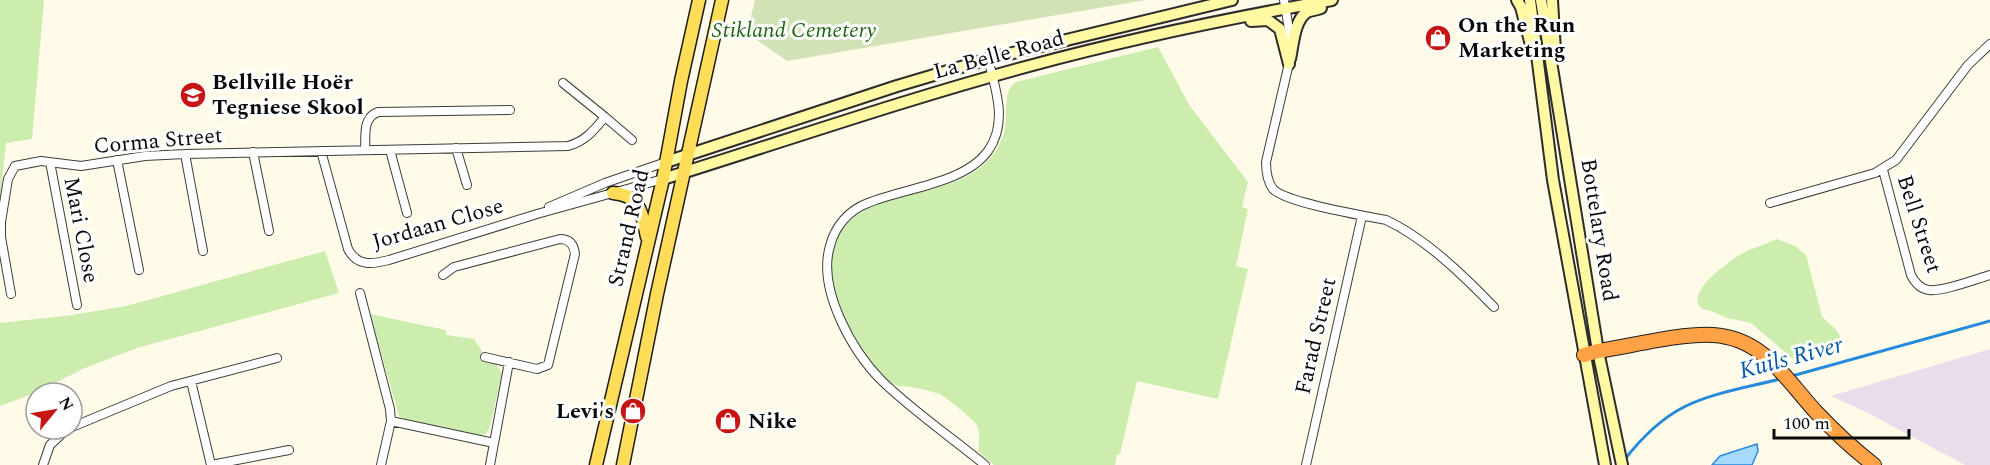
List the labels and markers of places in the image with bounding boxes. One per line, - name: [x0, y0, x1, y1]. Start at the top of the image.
- place label: On the Run Marketing: [1458, 9, 1576, 67]
- shop icon: On the Run Marketing: [1423, 23, 1453, 53]
- place label: Bellville Hoër Tegniese Skool: [212, 66, 364, 124]
- school or university icon: Bellville Hoër Tegniese Skool: [178, 80, 208, 110]
- place label: Levi's: [556, 395, 614, 428]
- shop icon: Levi's: [618, 396, 648, 426]
- place label: Nike: [748, 405, 797, 438]
- shop icon: Nike: [713, 406, 743, 436]

